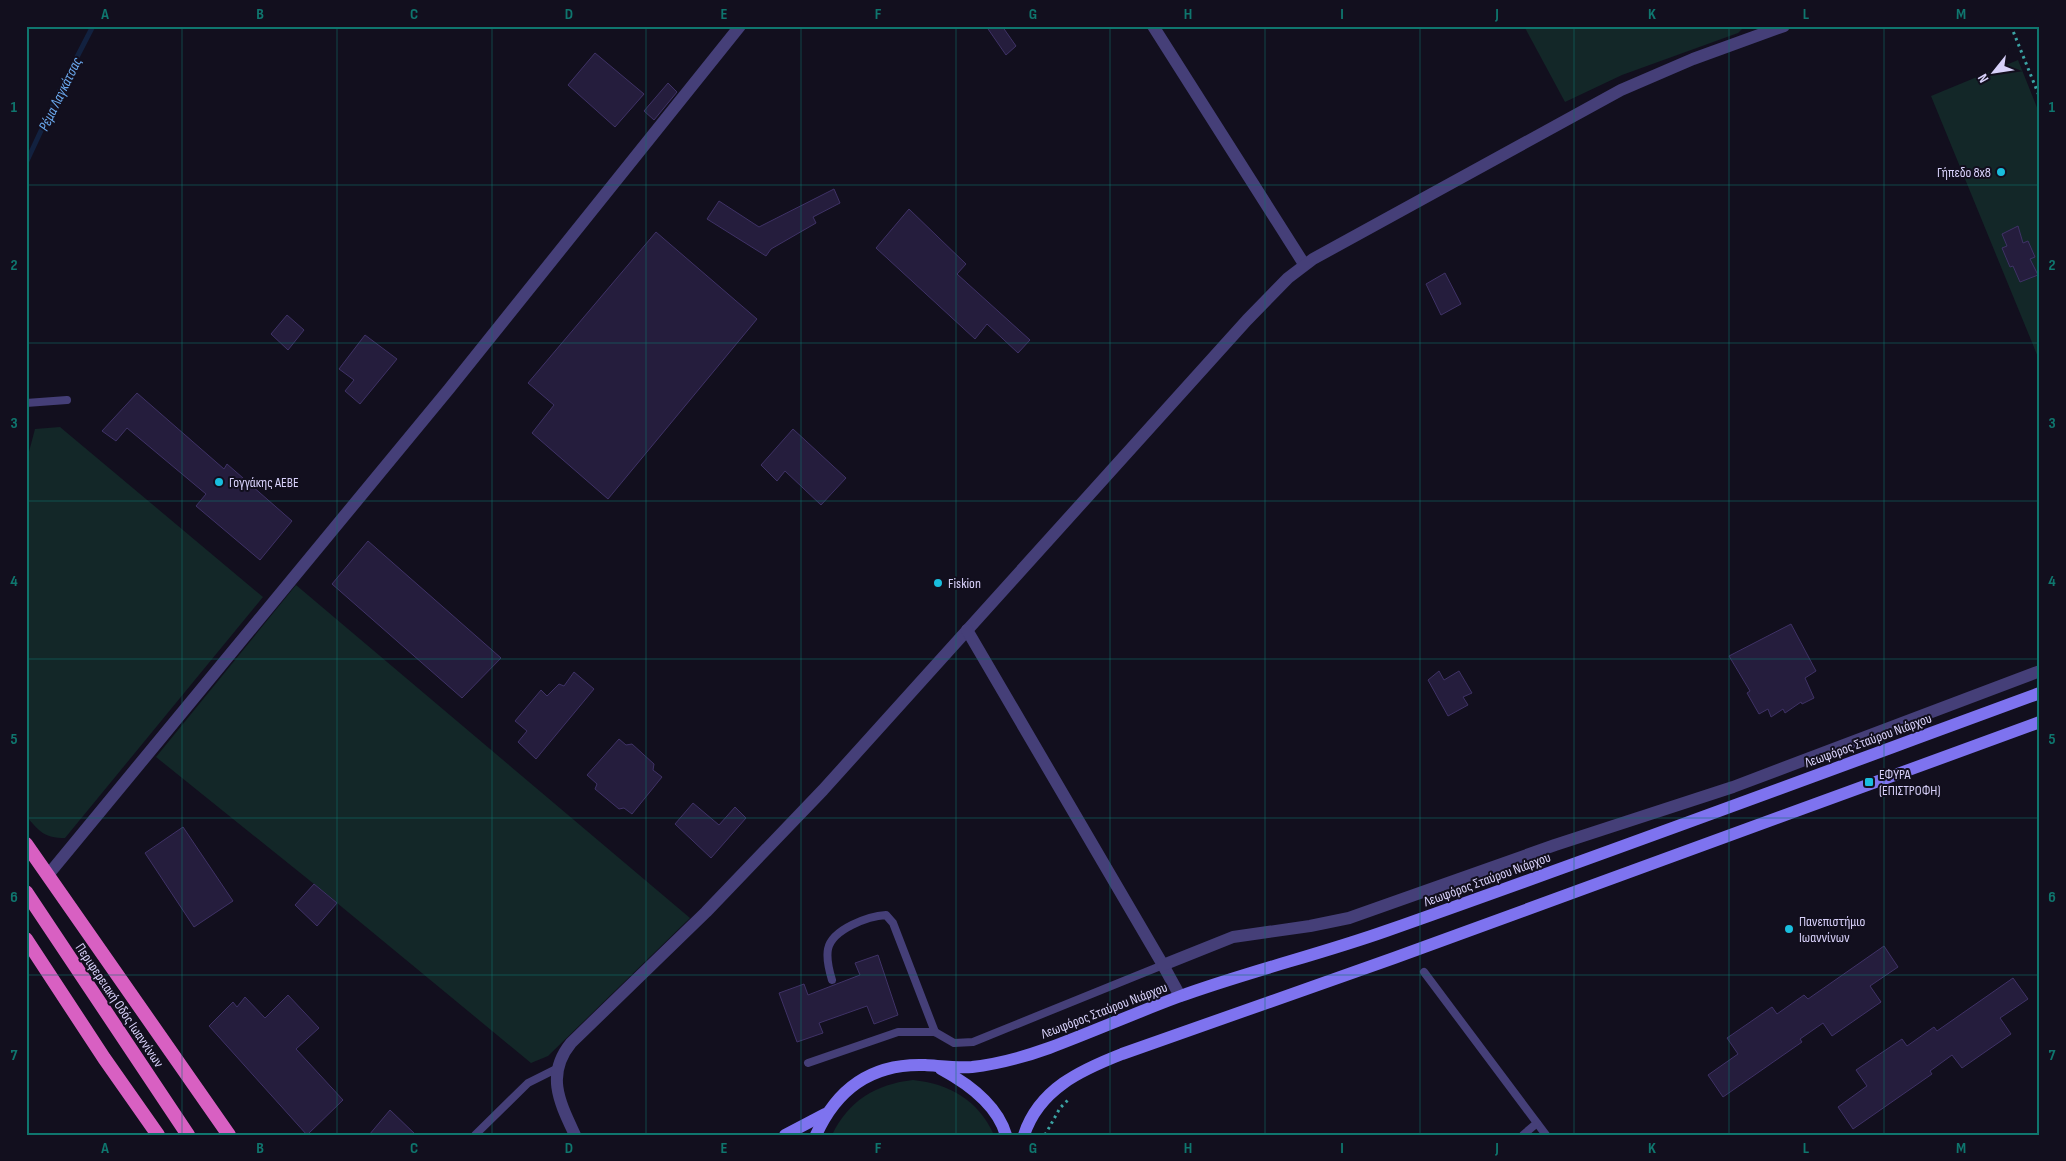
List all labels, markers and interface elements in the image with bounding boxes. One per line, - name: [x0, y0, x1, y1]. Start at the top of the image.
- text: A: [100, 5, 109, 24]
- text: B: [256, 5, 264, 24]
- text: C: [410, 5, 418, 24]
- text: D: [565, 5, 573, 24]
- text: E: [721, 5, 728, 24]
- text: F: [875, 5, 882, 24]
- text: G: [1029, 5, 1037, 24]
- text: H: [1184, 5, 1192, 24]
- text: I: [1340, 5, 1344, 24]
- text: J: [1494, 5, 1499, 24]
- text: K: [1648, 5, 1656, 24]
- text: L: [1803, 5, 1810, 24]
- text: M: [1956, 5, 1966, 24]
- north arrow: [1968, 48, 2018, 98]
- water label: Ρέμα Λαγκάτσας: [34, 54, 87, 134]
- text: N: [1974, 71, 1992, 86]
- text: 1: [11, 98, 18, 117]
- text: 1: [2049, 98, 2056, 117]
- place label: Γήπεδο 8x8: [1937, 164, 1991, 181]
- marker: Γήπεδο 8x8: [1995, 166, 2007, 178]
- text: 2: [10, 256, 18, 275]
- text: 2: [2048, 256, 2056, 275]
- text: 3: [10, 414, 18, 433]
- text: 3: [2048, 414, 2056, 433]
- place label: Γογγάκης ΑΕΒΕ: [229, 474, 299, 491]
- marker: Γογγάκης ΑΕΒΕ: [213, 476, 225, 488]
- text: 4: [10, 572, 18, 591]
- text: 4: [2048, 572, 2056, 591]
- place label: Fiskion: [948, 575, 981, 592]
- marker: Fiskion: [932, 577, 944, 589]
- street label: Λεωφόρος Σταύρου Νιάρχου: [1801, 710, 1934, 772]
- text: 5: [10, 730, 18, 749]
- text: 5: [2048, 730, 2056, 749]
- place label: ΕΦΥΡΑ (ΕΠΙΣΤΡΟΦΗ): [1879, 766, 1941, 799]
- marker: ΕΦΥΡΑ (ΕΠΙΣΤΡΟΦΗ): [1863, 776, 1875, 788]
- street label: Λεωφόρος Σταύρου Νιάρχου: [1420, 849, 1553, 911]
- text: 6: [10, 888, 18, 907]
- text: 6: [2048, 888, 2056, 907]
- place label: Πανεπιστήμιο Ιωαννίνων: [1799, 913, 1866, 946]
- marker: Πανεπιστήμιο Ιωαννίνων: [1783, 923, 1795, 935]
- street label: Περιφερειακή Οδός Ιωαννίνων: [72, 940, 168, 1071]
- street label: Λεωφόρος Σταύρου Νιάρχου: [1038, 979, 1170, 1043]
- text: 7: [11, 1046, 18, 1065]
- text: 7: [2049, 1046, 2056, 1065]
- text: A: [100, 1139, 109, 1158]
- text: B: [256, 1139, 264, 1158]
- text: C: [410, 1139, 418, 1158]
- text: D: [565, 1139, 573, 1158]
- text: E: [721, 1139, 728, 1158]
- text: F: [875, 1139, 882, 1158]
- text: G: [1029, 1139, 1037, 1158]
- text: H: [1184, 1139, 1192, 1158]
- text: I: [1340, 1139, 1344, 1158]
- text: J: [1494, 1139, 1499, 1158]
- text: K: [1648, 1139, 1656, 1158]
- text: L: [1803, 1139, 1810, 1158]
- text: M: [1956, 1139, 1966, 1158]

